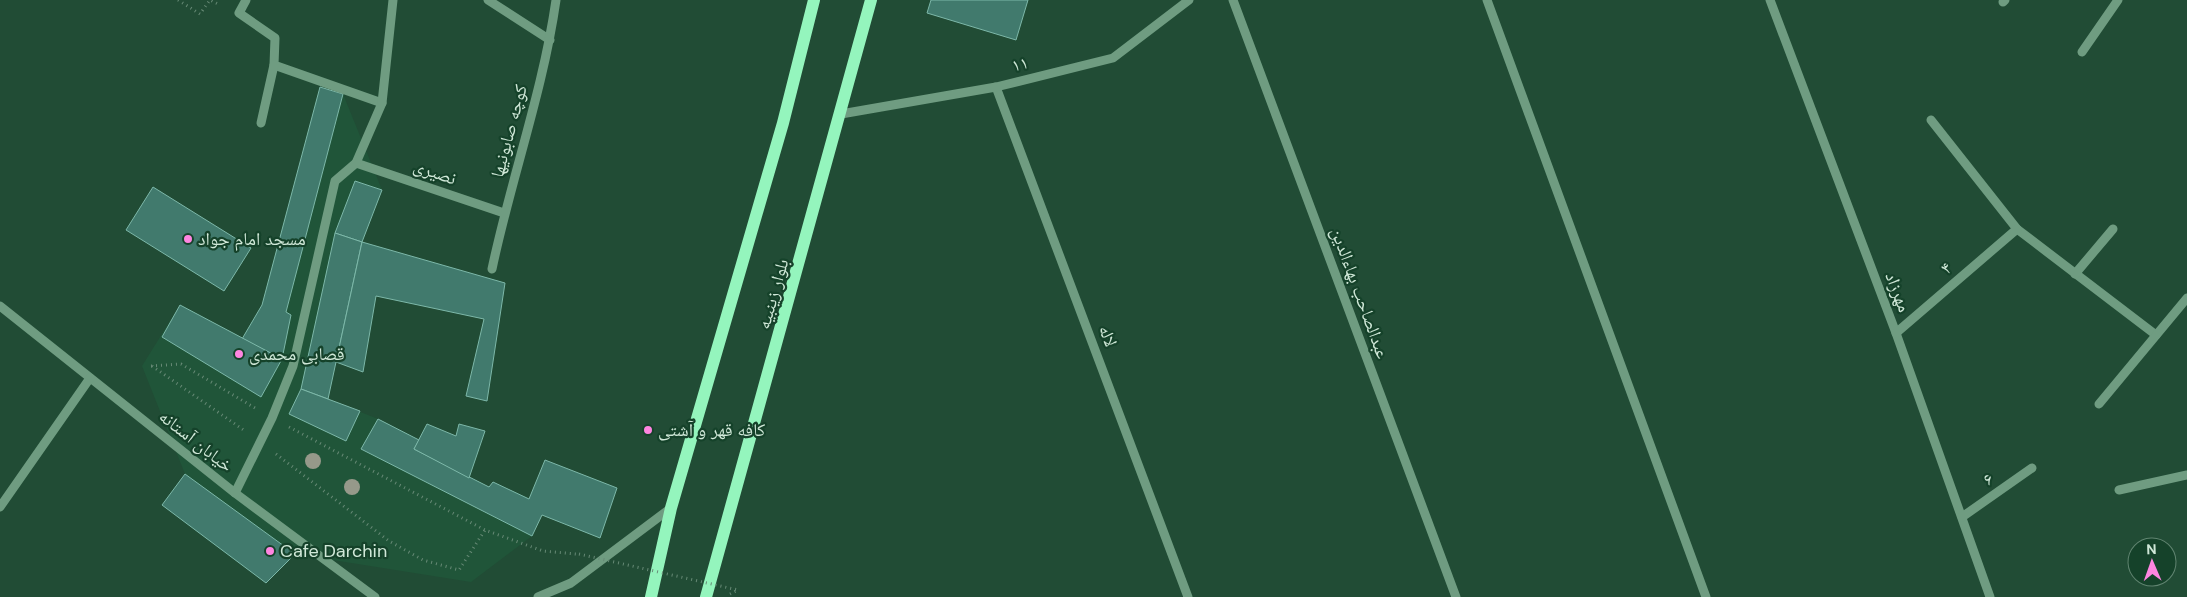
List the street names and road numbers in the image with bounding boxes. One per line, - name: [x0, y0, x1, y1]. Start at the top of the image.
- street label: ۱۱: [1009, 50, 1031, 78]
- street label: کوچه صابونیها: [485, 81, 533, 180]
- street label: نصیری: [410, 154, 460, 190]
- street label: عبدالصاحب بهاءالدین: [1325, 224, 1395, 362]
- street label: بلوار زینبیه: [752, 256, 794, 332]
- street label: ۴: [1935, 256, 1957, 280]
- street label: مهرزاد: [1879, 269, 1917, 315]
- street label: لاله: [1093, 322, 1123, 350]
- street label: خیابان آستانه: [154, 405, 238, 477]
- street label: ۶: [1978, 467, 1998, 491]

